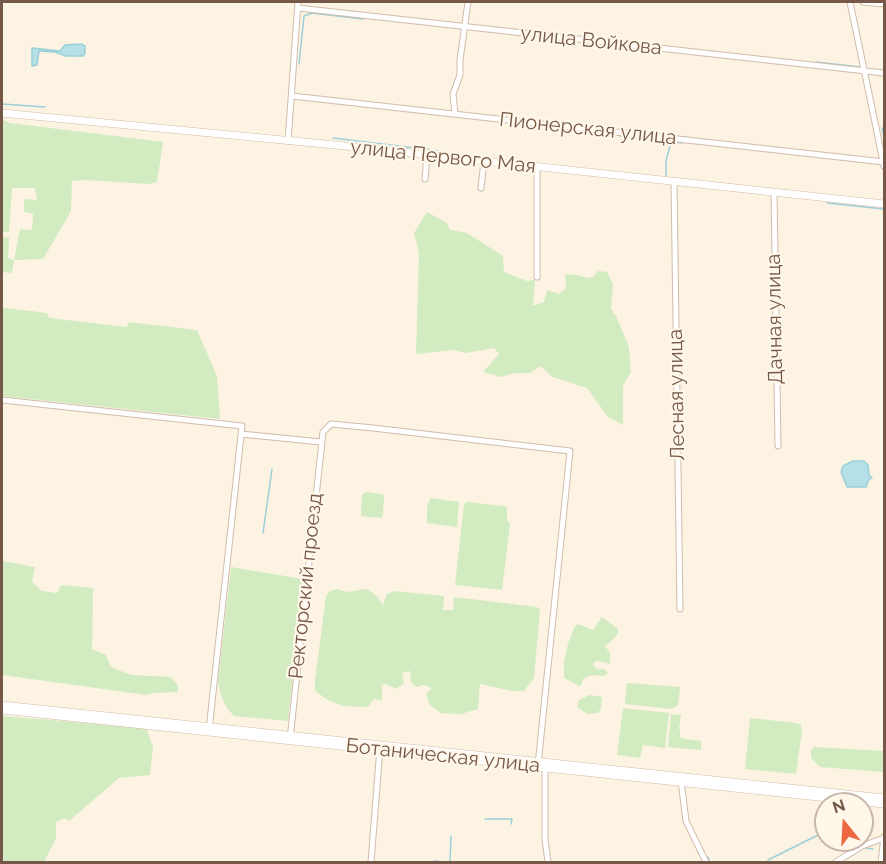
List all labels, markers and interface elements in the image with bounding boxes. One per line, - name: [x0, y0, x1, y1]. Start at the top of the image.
- street label: улица Войкова: [519, 22, 663, 60]
- street label: Пионерская улица: [498, 108, 678, 150]
- street label: улица Первого Мая: [349, 135, 537, 179]
- street label: Дачная улица: [762, 253, 788, 385]
- street label: Лесная улица: [664, 329, 690, 461]
- street label: Ректорский проезд: [284, 492, 328, 680]
- street label: Ботаническая улица: [345, 734, 541, 778]
- north arrow: [814, 792, 874, 852]
- text: N: [830, 795, 848, 817]

